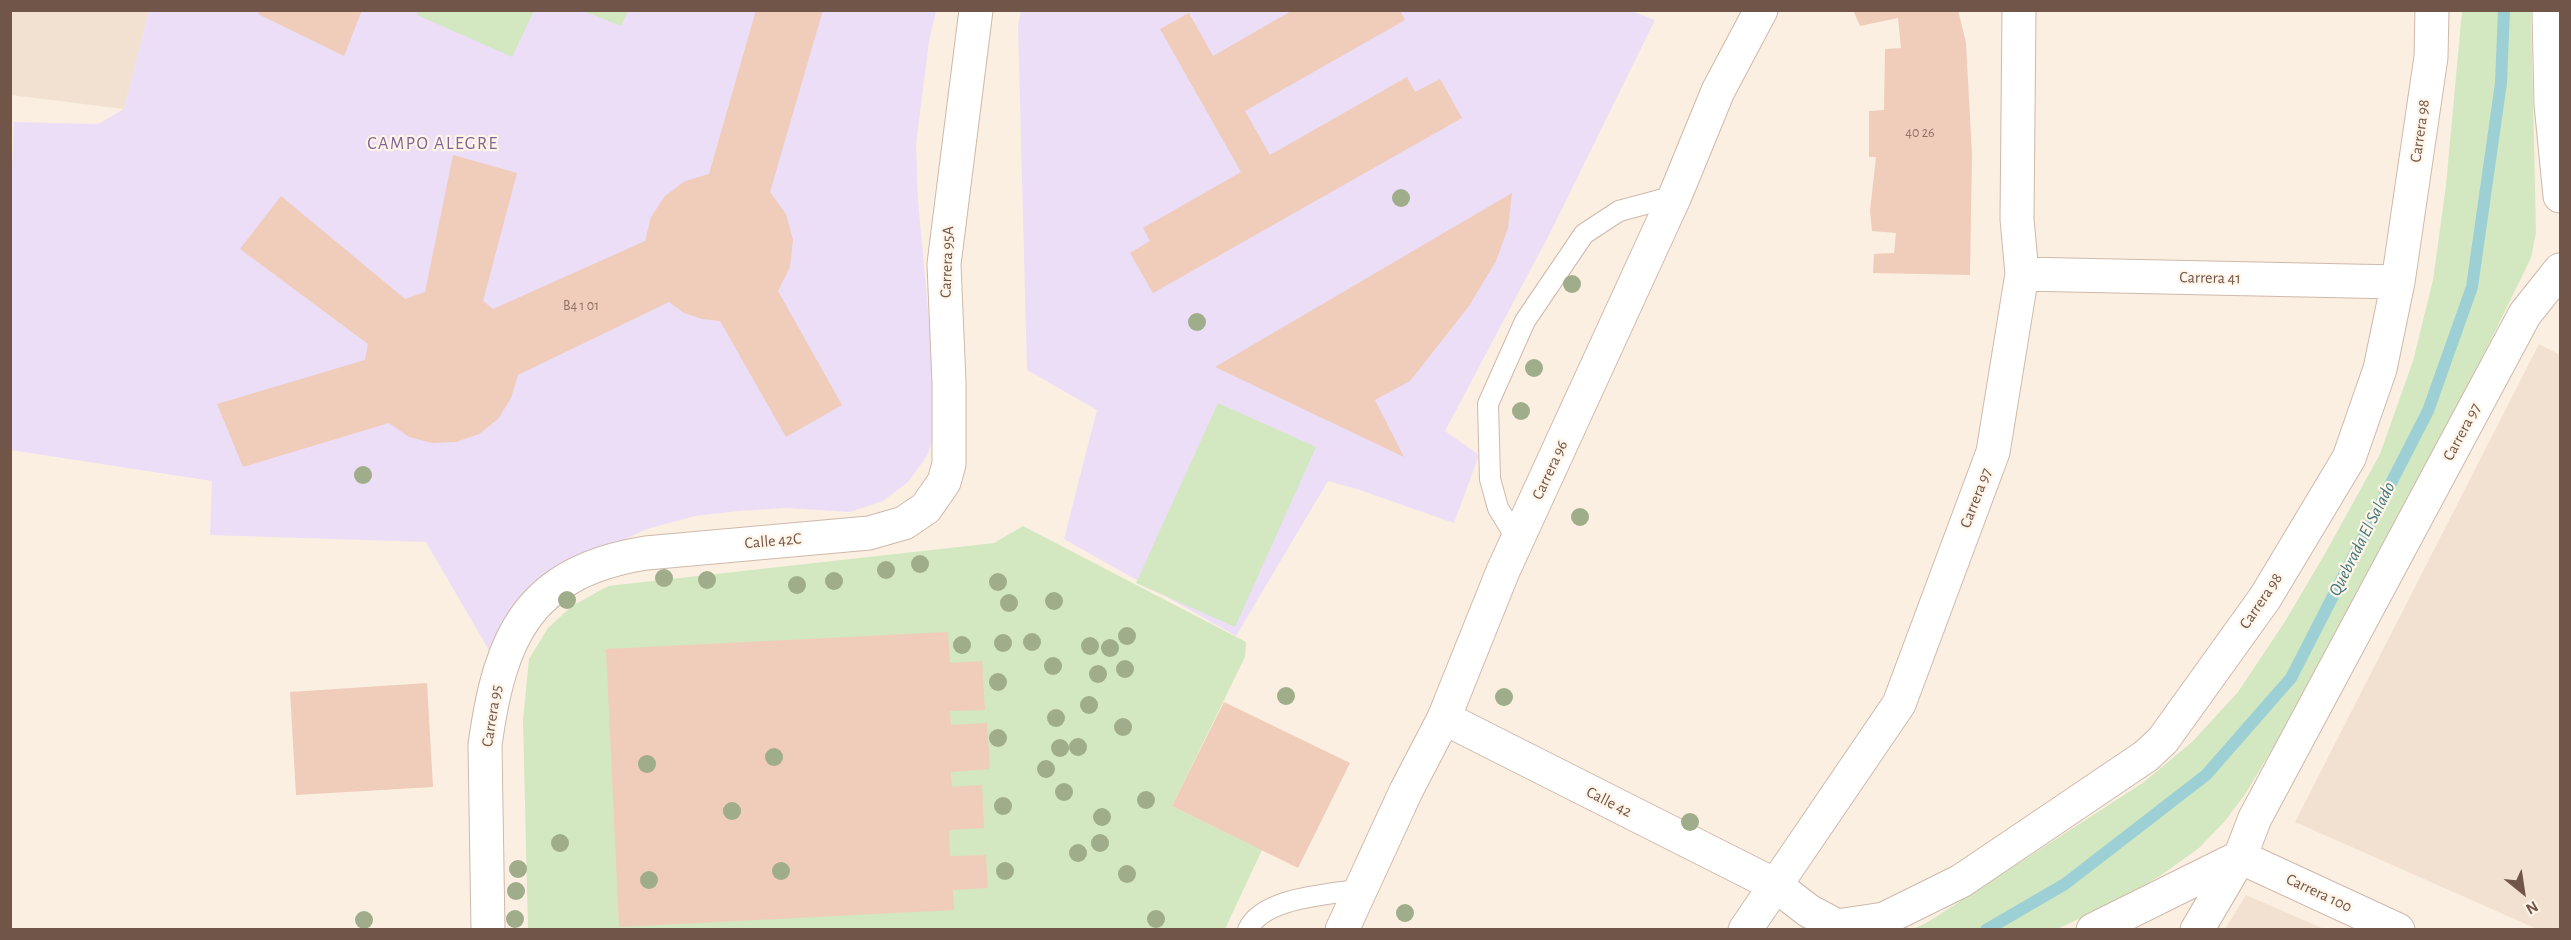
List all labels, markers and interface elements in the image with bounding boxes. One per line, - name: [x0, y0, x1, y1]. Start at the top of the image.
- street label: Carrera 98: [2406, 98, 2434, 164]
- house number: 40 26: [1905, 125, 1935, 141]
- district label: CAMPO ALEGRE: [367, 133, 499, 155]
- street label: Carrera 95A: [936, 226, 958, 298]
- street label: Carrera 41: [2179, 268, 2241, 288]
- house number: B4 1 01: [563, 298, 599, 314]
- street label: Carrera 97: [2439, 400, 2485, 464]
- street label: Carrera 96: [1528, 437, 1572, 503]
- street label: Carrera 97: [1956, 465, 1996, 531]
- water label: Quebrada El Salado: [2324, 478, 2400, 600]
- street label: Calle 42C: [744, 529, 802, 553]
- street label: Carrera 98: [2235, 569, 2287, 633]
- street label: Carrera 95: [478, 684, 506, 748]
- street label: Calle 42: [1583, 782, 1635, 822]
- north arrow: [2493, 862, 2553, 922]
- street label: Carrera 100: [2283, 869, 2355, 917]
- text: N: [2523, 898, 2541, 917]

